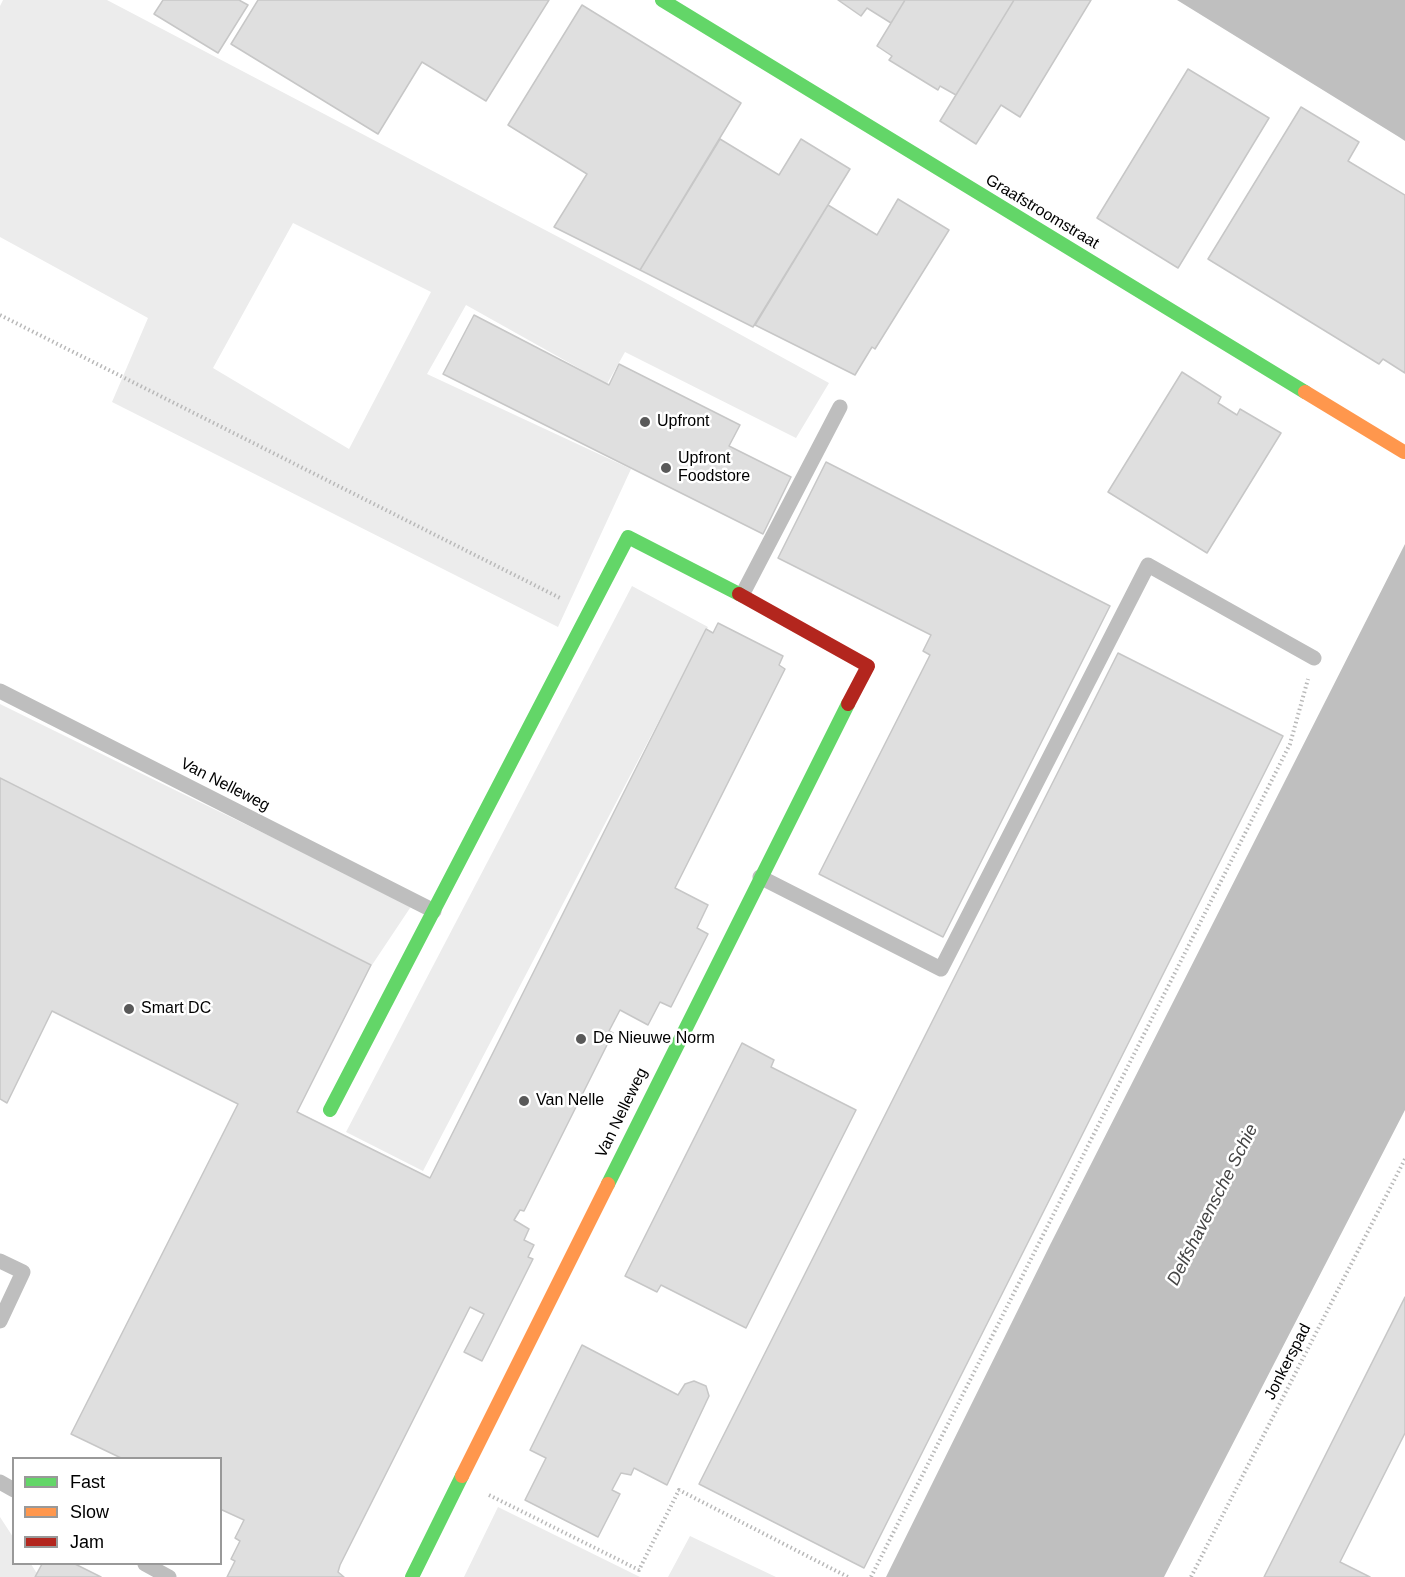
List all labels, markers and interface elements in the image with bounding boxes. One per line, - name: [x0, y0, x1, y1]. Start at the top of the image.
- street label: Graafstroomstraat: [982, 171, 1102, 253]
- place label: Upfront: [657, 412, 709, 432]
- marker: Upfront: [638, 415, 652, 429]
- place label: Upfront Foodstore: [678, 449, 750, 487]
- marker: Upfront Foodstore: [659, 461, 673, 475]
- street label: Van Nelleweg: [177, 754, 273, 816]
- place label: Smart DC: [141, 999, 211, 1019]
- marker: Smart DC: [122, 1002, 136, 1016]
- place label: De Nieuwe Norm: [593, 1029, 715, 1049]
- marker: De Nieuwe Norm: [574, 1032, 588, 1046]
- street label: Van Nelleweg: [592, 1065, 652, 1161]
- place label: Van Nelle: [536, 1091, 604, 1111]
- marker: Van Nelle: [517, 1094, 531, 1108]
- water label: Delfshavensche Schie: [1163, 1121, 1263, 1289]
- street label: Jonkerspad: [1261, 1321, 1315, 1403]
- legend: [12, 1457, 222, 1565]
- text: Fast: [70, 1472, 105, 1492]
- text: Slow: [70, 1502, 109, 1522]
- text: Jam: [70, 1532, 104, 1552]

